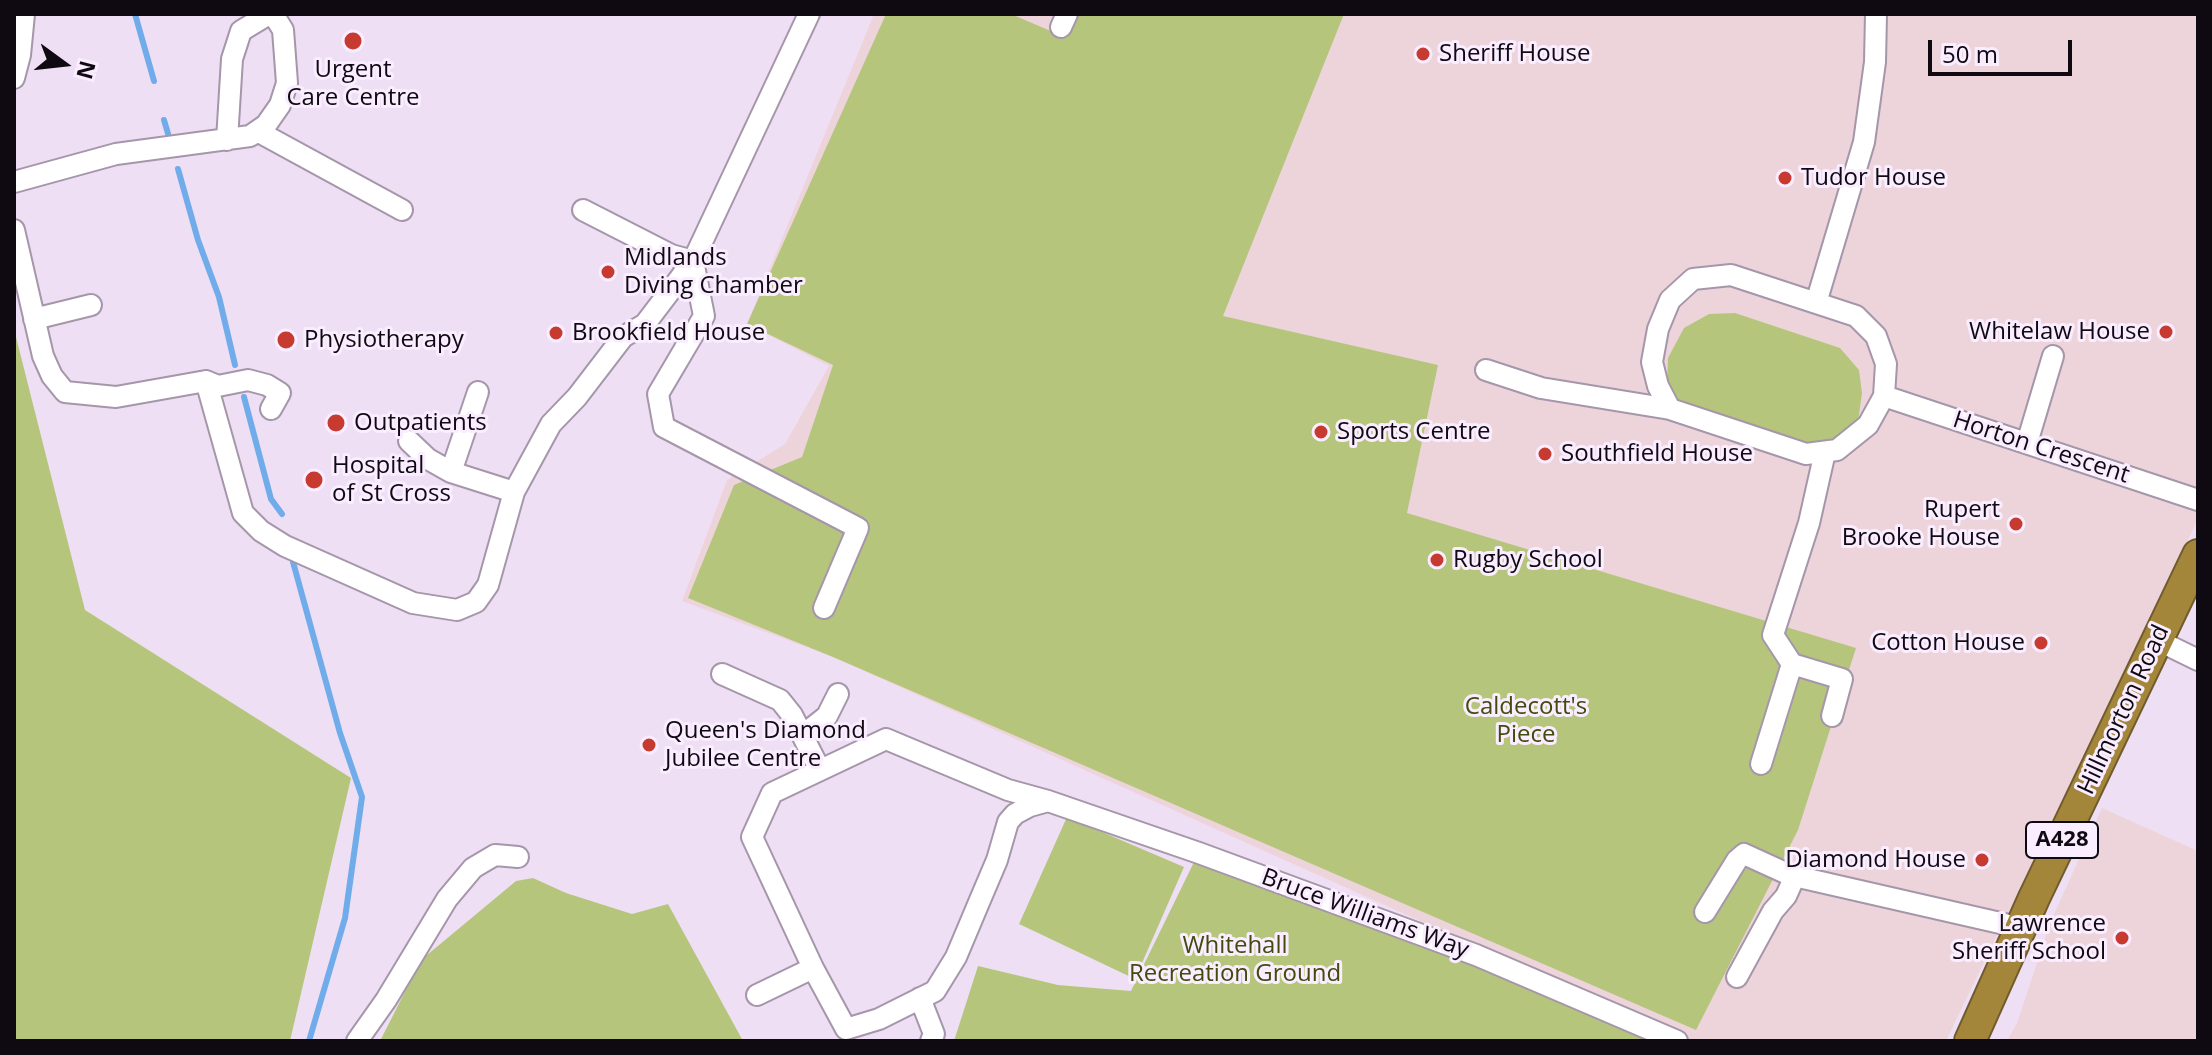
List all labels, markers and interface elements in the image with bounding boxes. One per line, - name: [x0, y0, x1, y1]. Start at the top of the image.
- north arrow: [24, 24, 104, 104]
- scale bar: [1932, 24, 2076, 74]
- marker: Urgent Care Centre: [342, 30, 364, 52]
- text: 50 m: [1942, 37, 1998, 70]
- place label: Sheriff House: [1439, 40, 1590, 68]
- marker: Sheriff House: [1414, 45, 1432, 63]
- place label: Urgent Care Centre: [286, 56, 420, 112]
- text: N: [70, 58, 104, 83]
- place label: Tudor House: [1801, 164, 1946, 192]
- marker: Tudor House: [1776, 169, 1794, 187]
- place label: Midlands Diving Chamber: [624, 244, 803, 300]
- marker: Midlands Diving Chamber: [599, 263, 617, 281]
- place label: Whitelaw House: [1969, 318, 2150, 346]
- place label: Brookfield House: [572, 319, 765, 347]
- marker: Whitelaw House: [2157, 323, 2175, 341]
- marker: Brookfield House: [547, 324, 565, 342]
- place label: Physiotherapy: [304, 326, 464, 354]
- marker: Physiotherapy: [275, 329, 297, 351]
- street label: Horton Crescent: [1949, 406, 2133, 490]
- place label: Outpatients: [354, 409, 487, 437]
- marker: Outpatients: [325, 412, 347, 434]
- place label: Sports Centre: [1337, 418, 1490, 446]
- marker: Sports Centre: [1312, 423, 1330, 441]
- place label: Southfield House: [1561, 440, 1753, 468]
- marker: Southfield House: [1536, 445, 1554, 463]
- place label: Hospital of St Cross: [332, 452, 451, 508]
- marker: Hospital of St Cross: [303, 469, 325, 491]
- place label: Rupert Brooke House: [1842, 496, 2000, 552]
- marker: Rupert Brooke House: [2007, 515, 2025, 533]
- place label: Rugby School: [1453, 546, 1603, 574]
- marker: Rugby School: [1428, 551, 1446, 569]
- street label: Hillmorton Road: [2072, 621, 2176, 799]
- place label: Cotton House: [1871, 629, 2025, 657]
- marker: Cotton House: [2032, 634, 2050, 652]
- park label: Caldecott's Piece: [1465, 693, 1587, 749]
- place label: Queen's Diamond Jubilee Centre: [665, 717, 866, 773]
- marker: Queen's Diamond Jubilee Centre: [640, 736, 658, 754]
- road number: A428: [2026, 822, 2098, 858]
- place label: Diamond House: [1785, 846, 1966, 874]
- marker: Diamond House: [1973, 851, 1991, 869]
- street label: Bruce Williams Way: [1257, 863, 1473, 965]
- place label: Lawrence Sheriff School: [1952, 910, 2106, 966]
- marker: Lawrence Sheriff School: [2113, 929, 2131, 947]
- park label: Whitehall Recreation Ground: [1129, 932, 1341, 988]

